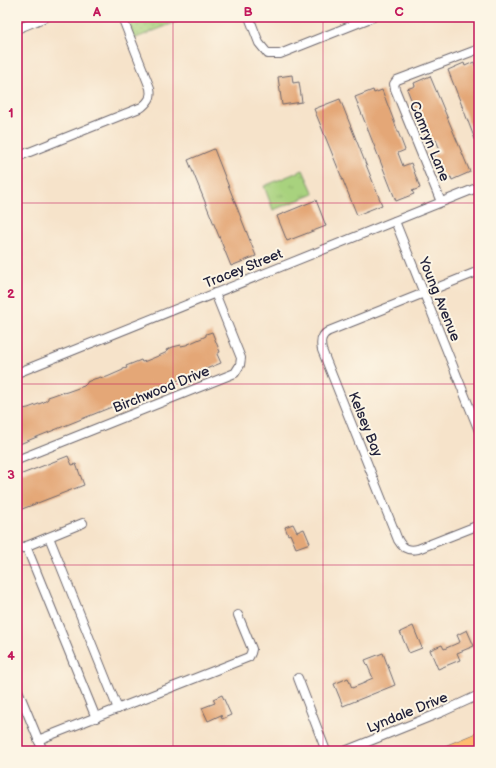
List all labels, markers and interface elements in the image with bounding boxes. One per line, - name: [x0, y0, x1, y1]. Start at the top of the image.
- text: A: [92, 4, 101, 20]
- text: B: [243, 4, 253, 20]
- text: C: [394, 4, 404, 20]
- street label: Camryn Lane: [406, 99, 453, 184]
- text: 1: [8, 105, 14, 121]
- street label: Tracey Street: [201, 245, 286, 292]
- street label: Young Avenue: [415, 254, 464, 344]
- text: 2: [7, 286, 15, 302]
- street label: Birchwood Drive: [110, 362, 212, 417]
- street label: Kelsey Bay: [345, 389, 386, 460]
- text: 3: [7, 467, 15, 483]
- text: 4: [7, 648, 15, 664]
- street label: Lyndale Drive: [364, 689, 450, 736]

